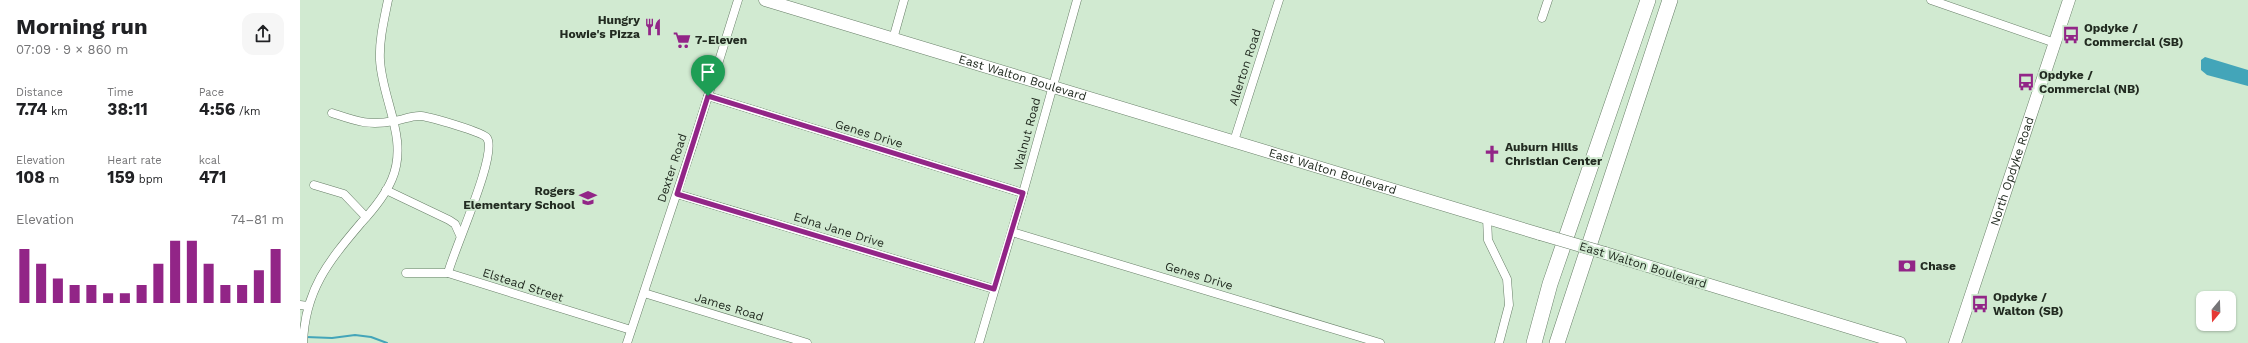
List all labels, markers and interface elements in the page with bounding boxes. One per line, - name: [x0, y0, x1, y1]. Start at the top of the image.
- button: share: [242, 13, 284, 55]
- place label: Hungry Howie's Pizza: [560, 13, 640, 41]
- text: Morning run: [16, 14, 148, 39]
- restaurant icon: Hungry Howie's Pizza: [643, 17, 663, 37]
- place label: Opdyke / Commercial (SB): [2084, 21, 2183, 49]
- bus stop icon: Opdyke / Commercial (SB): [2061, 25, 2081, 45]
- street label: Allerton Road: [1226, 27, 1264, 107]
- supermarket icon: 7-Eleven: [672, 30, 692, 50]
- place label: 7-Eleven: [695, 33, 747, 47]
- text: 07:09 · 9 × 860 m: [16, 42, 128, 57]
- street label: East Walton Boulevard: [957, 52, 1088, 104]
- pin: [691, 55, 725, 96]
- icon: arrive: [697, 61, 719, 83]
- place label: Opdyke / Commercial (NB): [2039, 68, 2140, 96]
- bus stop icon: Opdyke / Commercial (NB): [2016, 72, 2036, 92]
- text: Distance: [16, 86, 63, 99]
- text: Time: [107, 86, 134, 99]
- text: Pace: [199, 86, 224, 99]
- street label: Walnut Road: [1011, 96, 1043, 172]
- text: 7.74: [16, 99, 47, 119]
- text: 38:11: [107, 99, 148, 119]
- text: 4:56: [199, 99, 235, 119]
- text: km: [47, 105, 68, 118]
- text: /km: [235, 105, 260, 118]
- street label: North Opdyke Road: [1987, 115, 2037, 228]
- street label: Genes Drive: [833, 117, 905, 151]
- street label: Dexter Road: [654, 132, 690, 204]
- place label: Auburn Hills Christian Center: [1505, 140, 1603, 168]
- church icon: Auburn Hills Christian Center: [1482, 144, 1502, 164]
- street label: East Walton Boulevard: [1267, 146, 1398, 197]
- text: Elevation: [16, 154, 65, 167]
- text: Heart rate: [107, 154, 162, 167]
- text: kcal: [199, 154, 220, 167]
- text: 108: [16, 167, 45, 187]
- text: 159: [107, 167, 135, 187]
- text: 471: [199, 167, 226, 187]
- text: m: [45, 173, 59, 186]
- text: bpm: [135, 173, 163, 186]
- place label: Rogers Elementary School: [463, 184, 576, 212]
- school or university icon: Rogers Elementary School: [578, 188, 598, 208]
- street label: Edna Jane Drive: [792, 210, 886, 251]
- text: Elevation: [16, 212, 74, 227]
- text: 74–81 m: [231, 212, 284, 227]
- street label: East Walton Boulevard: [1578, 239, 1708, 291]
- bank icon: Chase: [1897, 256, 1917, 276]
- street label: Genes Drive: [1163, 259, 1235, 293]
- place label: Chase: [1920, 259, 1956, 273]
- street label: Elstead Street: [481, 265, 565, 305]
- street label: James Road: [693, 290, 765, 324]
- place label: Opdyke / Walton (SB): [1993, 290, 2064, 318]
- north arrow: [2196, 291, 2236, 331]
- map controls: [2196, 291, 2236, 331]
- bus stop icon: Opdyke / Walton (SB): [1970, 294, 1990, 314]

